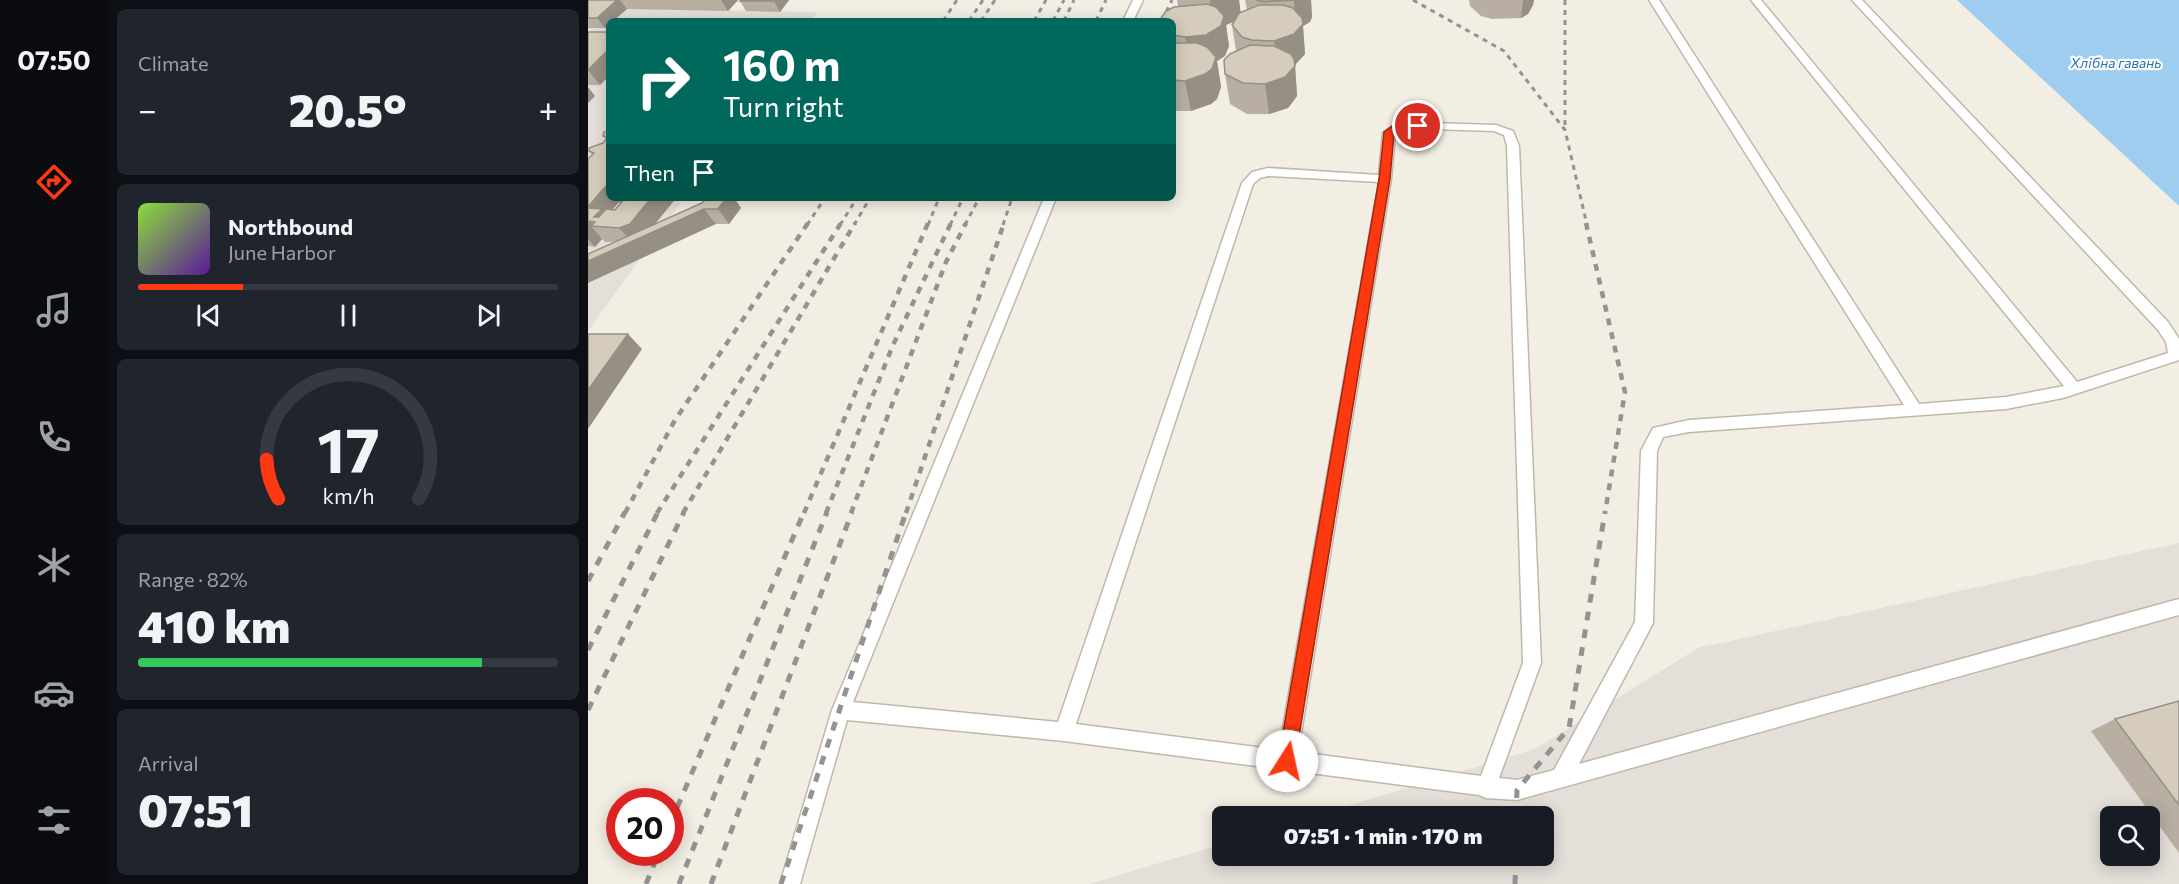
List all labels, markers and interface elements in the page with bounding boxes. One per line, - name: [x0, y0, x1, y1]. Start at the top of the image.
- text: 160 m: [723, 38, 841, 90]
- icon: right: [624, 42, 702, 120]
- text: 07:50: [17, 43, 91, 76]
- text: Climate: [138, 51, 208, 75]
- water label: Хлібна гавань: [2070, 54, 2161, 71]
- text: 20.5°: [289, 81, 407, 136]
- text: −: [138, 88, 157, 129]
- text: +: [539, 88, 558, 129]
- text: Turn right: [723, 90, 843, 123]
- pin: [1392, 100, 1443, 151]
- icon: arrive: [1401, 109, 1434, 142]
- icon: arrive: [687, 156, 720, 189]
- text: Then: [624, 159, 675, 186]
- icon: directions: [33, 161, 75, 203]
- text: Northbound: [228, 213, 353, 240]
- text: June Harbor: [228, 240, 336, 264]
- icon: music: [33, 289, 75, 331]
- icon: previous: [192, 299, 225, 332]
- icon: pause: [332, 299, 365, 332]
- icon: next: [472, 299, 505, 332]
- text: 17: [317, 410, 379, 486]
- icon: phone: [33, 416, 75, 458]
- text: km/h: [322, 482, 374, 508]
- icon: climate: [33, 544, 75, 586]
- text: Range · 82%: [138, 567, 248, 591]
- text: 410 km: [138, 597, 290, 652]
- icon: car: [33, 672, 75, 714]
- position arrow: [1255, 729, 1319, 793]
- text: Arrival: [138, 751, 199, 775]
- text: 07:51: [138, 781, 253, 836]
- speed limit sign: 20: [606, 788, 684, 866]
- icon: filters: [33, 799, 75, 841]
- map controls: [2100, 806, 2160, 866]
- button: search: [2100, 806, 2160, 866]
- text: 07:51 · 1 min · 170 m: [1284, 822, 1482, 849]

